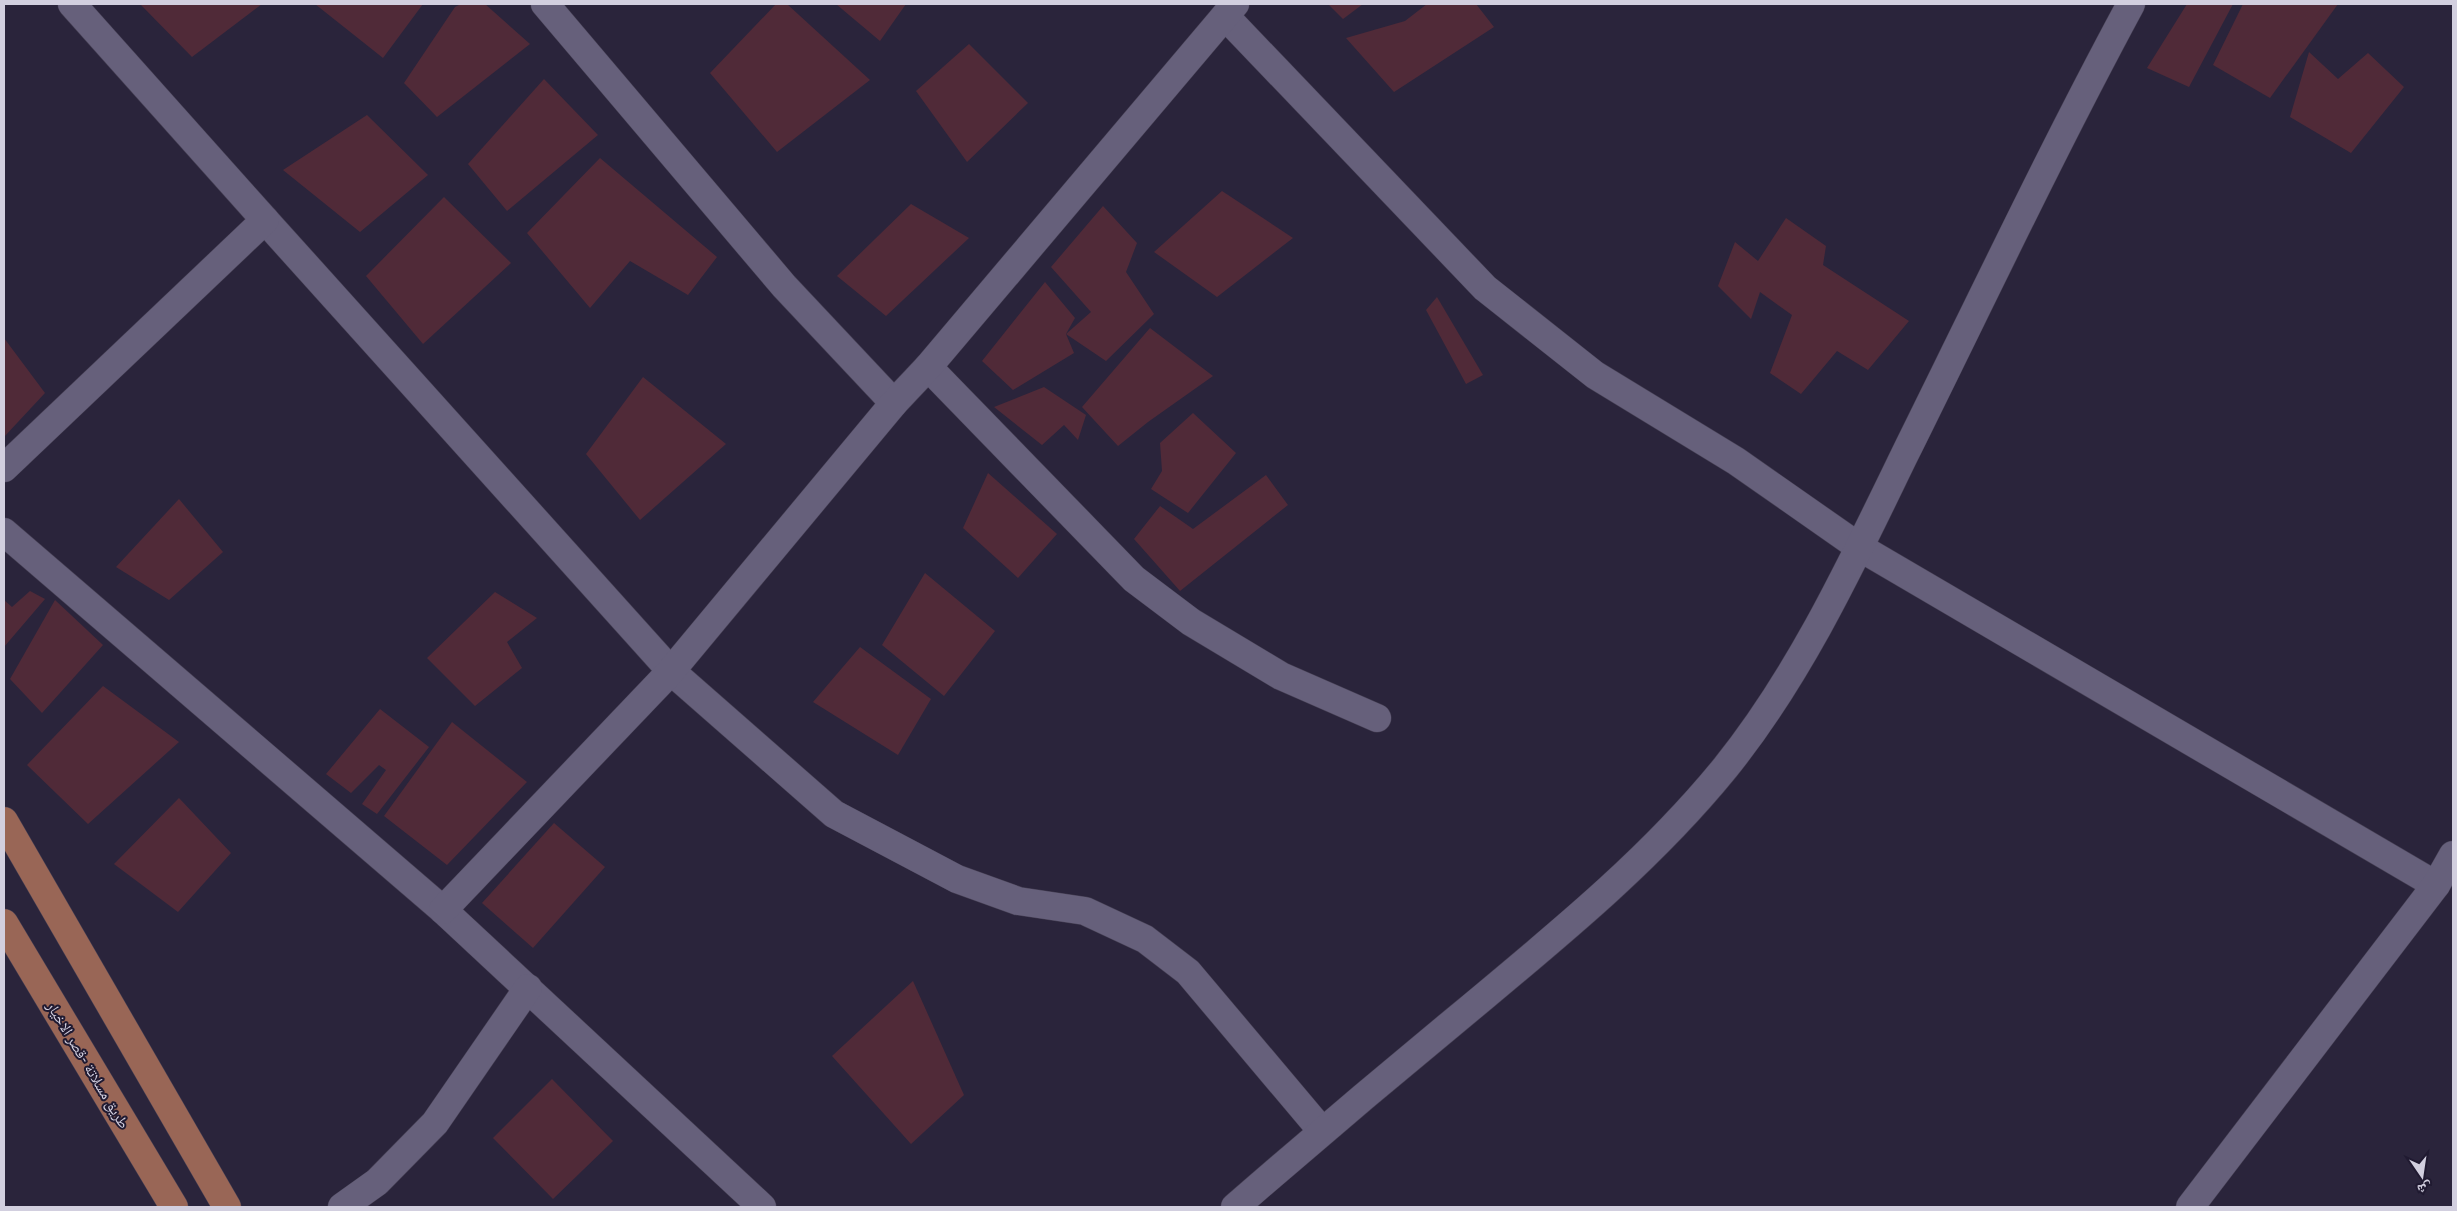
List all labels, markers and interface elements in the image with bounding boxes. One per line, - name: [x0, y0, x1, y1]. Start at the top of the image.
- street label: طريق مسلاتة -قصر الاخيار: [41, 998, 132, 1133]
- north arrow: [2397, 1151, 2447, 1201]
- text: ش: [2415, 1177, 2434, 1197]

